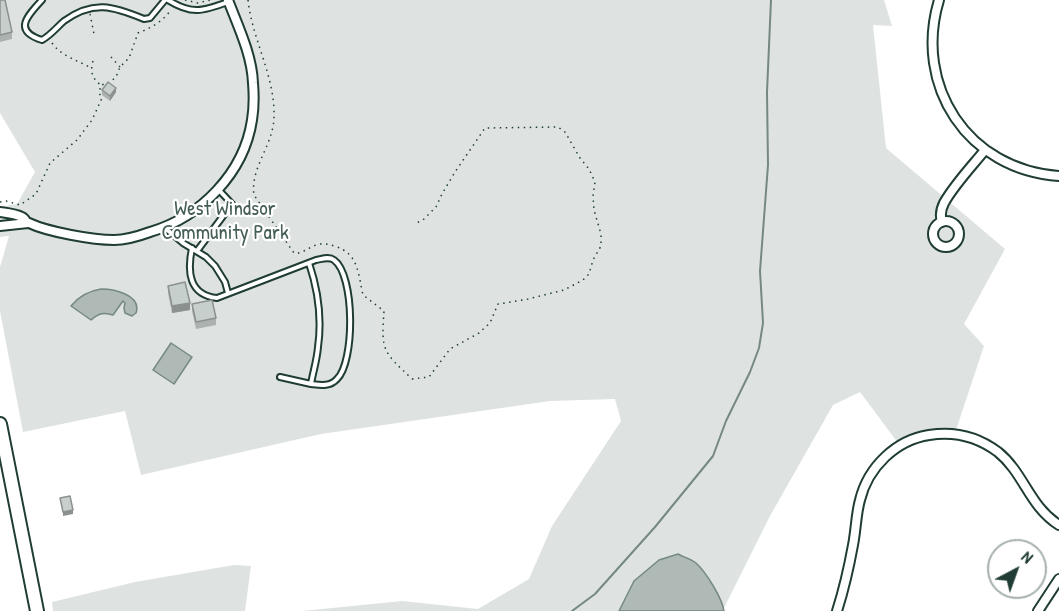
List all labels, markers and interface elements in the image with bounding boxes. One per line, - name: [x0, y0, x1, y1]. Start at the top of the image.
- park label: West Windsor Community Park: [161, 196, 289, 246]
- north arrow: [987, 539, 1047, 599]
- text: N: [1017, 546, 1038, 568]

